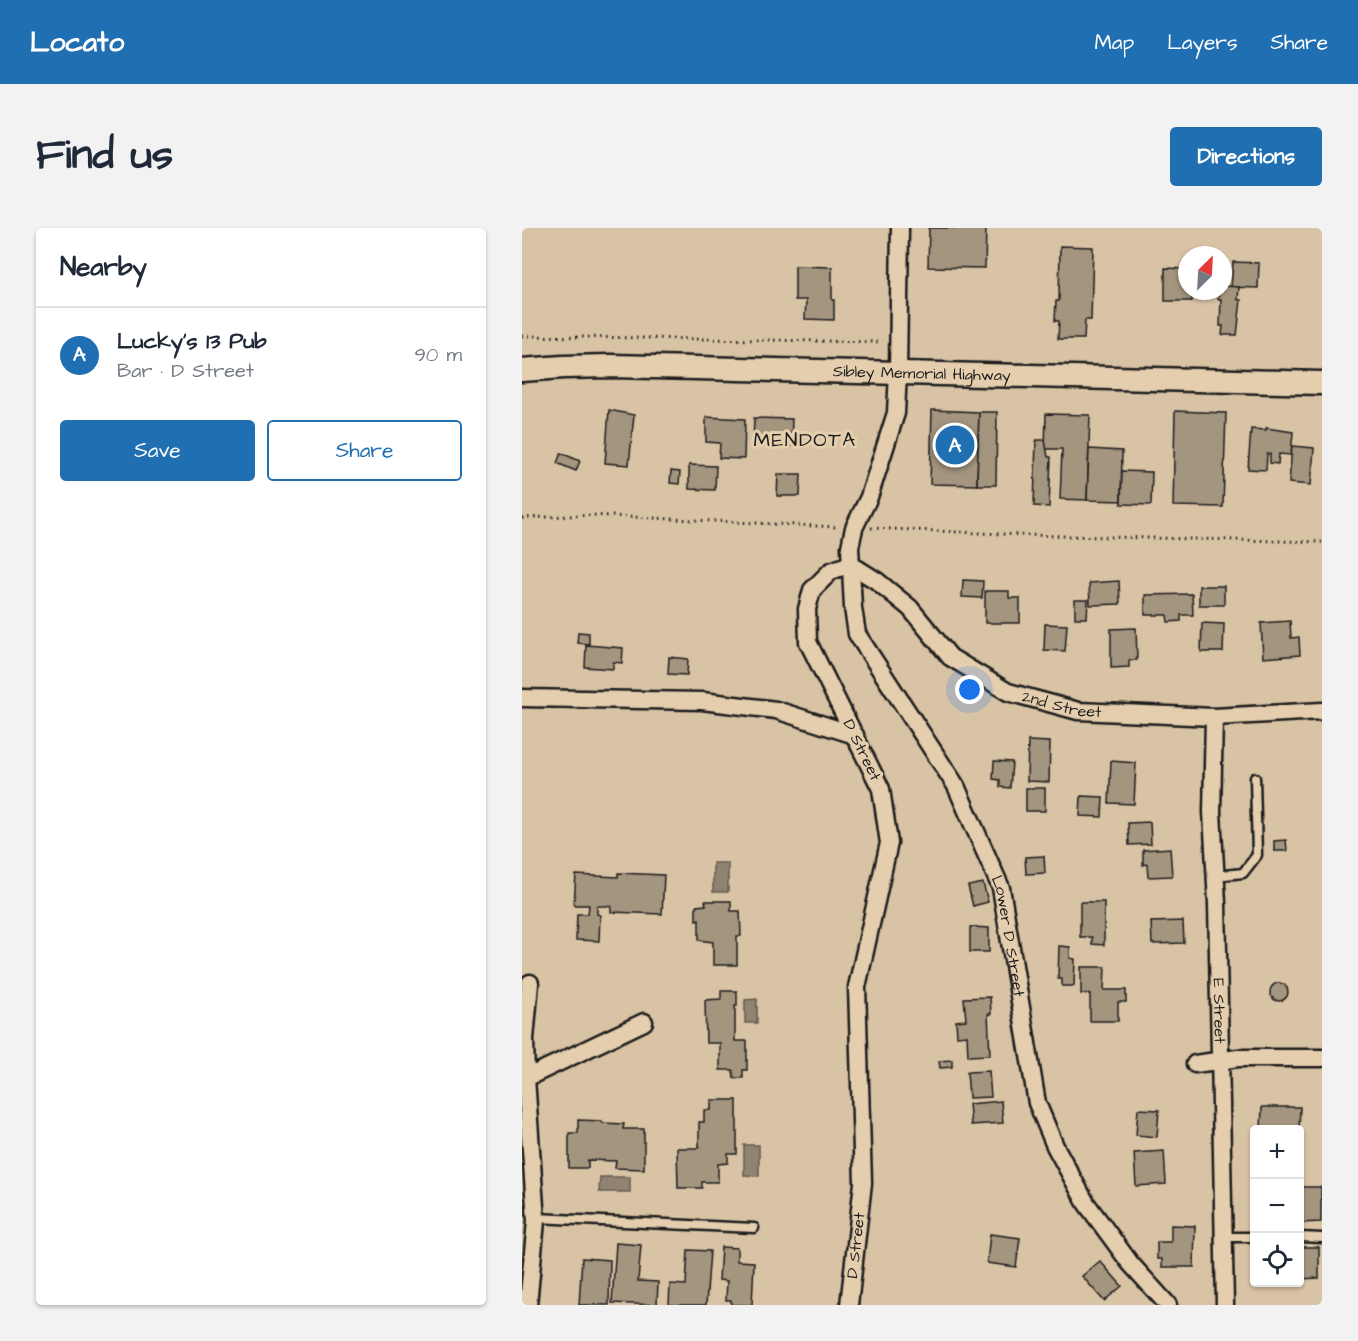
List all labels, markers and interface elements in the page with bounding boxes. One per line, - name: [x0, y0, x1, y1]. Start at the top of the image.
- text: Locato: [30, 23, 124, 62]
- text: Map: [1094, 28, 1134, 57]
- text: Layers: [1167, 28, 1237, 57]
- text: Share: [1270, 28, 1328, 57]
- text: Find us: [36, 127, 173, 185]
- button: Directions: [1170, 127, 1322, 186]
- north arrow: [1178, 246, 1232, 300]
- text: Nearby: [60, 249, 147, 285]
- text: Lucky‘s 13 Pub: [117, 326, 267, 357]
- text: A: [73, 341, 86, 369]
- text: 90 m: [414, 341, 462, 369]
- text: Bar · D Street: [117, 357, 254, 385]
- street label: Sibley Memorial Highway: [833, 360, 1011, 388]
- button: Save: [60, 420, 255, 481]
- button: Share: [267, 420, 462, 481]
- pin: A: [936, 422, 974, 468]
- district label: MENDOTA: [753, 426, 857, 454]
- your location: [955, 675, 984, 704]
- street label: 2nd Street: [1019, 685, 1102, 723]
- street label: D Street: [838, 715, 887, 785]
- street label: Lower D Street: [986, 872, 1030, 999]
- street label: E Street: [1207, 978, 1231, 1044]
- map controls: [1250, 1125, 1304, 1287]
- button: +: [1250, 1125, 1304, 1179]
- button: −: [1250, 1179, 1304, 1233]
- street label: D Street: [841, 1211, 871, 1279]
- button: locate: [1250, 1233, 1304, 1287]

